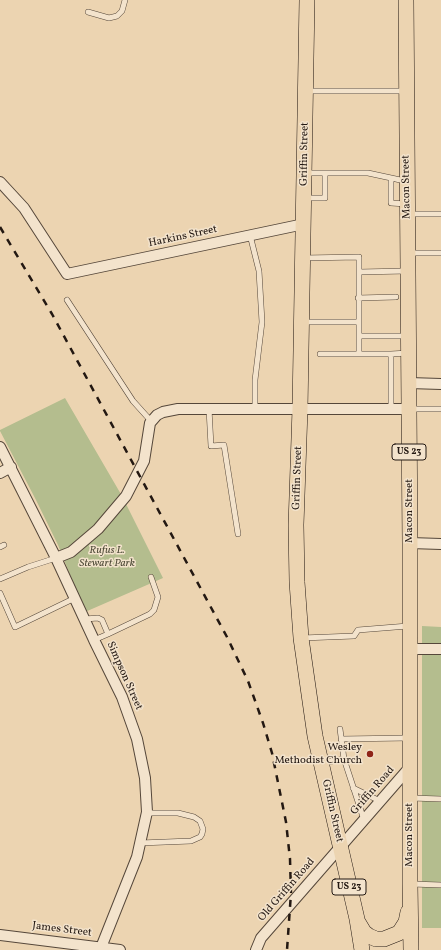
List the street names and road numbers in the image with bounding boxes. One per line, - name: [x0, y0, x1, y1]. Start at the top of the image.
- street label: Griffin Street: [298, 122, 312, 186]
- street label: Macon Street: [400, 155, 414, 219]
- street label: Harkins Street: [147, 223, 219, 251]
- road number: US 23: [392, 444, 426, 460]
- street label: Griffin Street: [290, 446, 306, 510]
- street label: Macon Street: [403, 479, 417, 543]
- street label: Simpson Street: [103, 640, 145, 712]
- street label: Griffin Road: [348, 764, 398, 818]
- street label: Griffin Street: [318, 778, 346, 844]
- street label: Macon Street: [403, 803, 417, 867]
- street label: Old Griffin Road: [256, 856, 318, 924]
- road number: US 23: [332, 879, 366, 895]
- street label: James Street: [32, 920, 92, 940]

